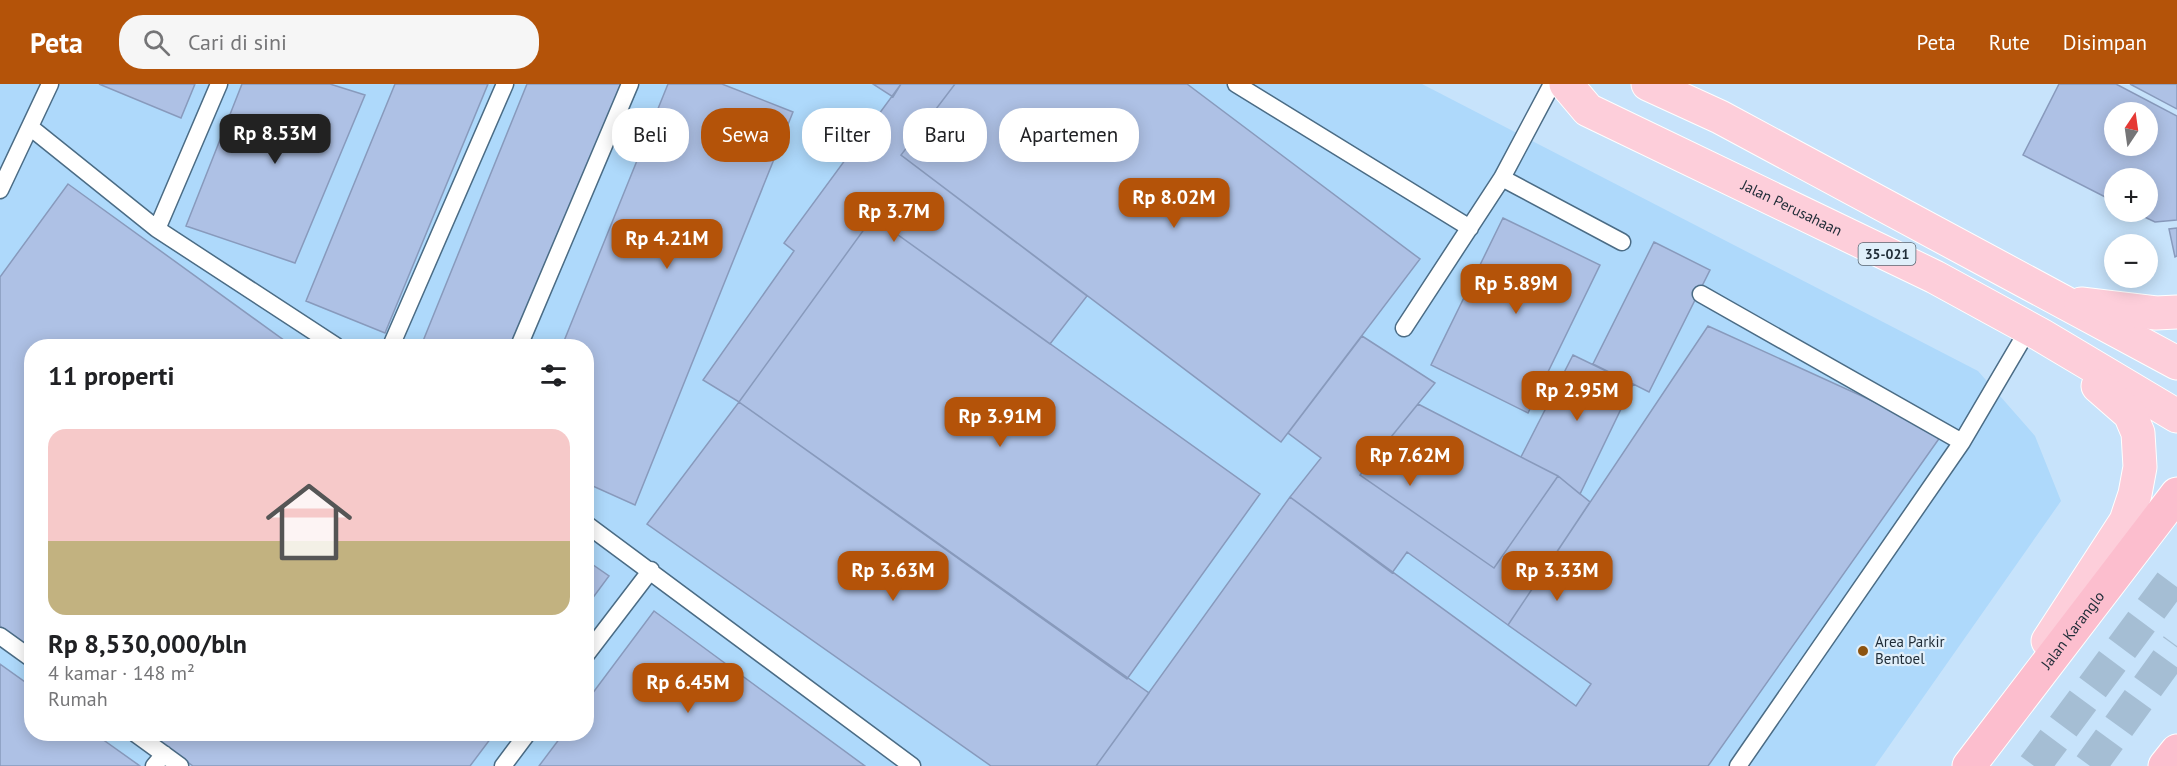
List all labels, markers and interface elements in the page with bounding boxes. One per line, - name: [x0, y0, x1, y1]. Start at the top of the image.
- search box: [119, 15, 539, 69]
- text: Peta: [30, 24, 83, 61]
- icon: search: [140, 26, 173, 59]
- text: Cari di sini: [188, 28, 287, 56]
- text: Peta: [1916, 29, 1956, 56]
- text: Rute: [1989, 29, 2030, 56]
- text: Disimpan: [2063, 29, 2147, 56]
- north arrow: [2104, 102, 2158, 156]
- map controls: [2104, 102, 2158, 288]
- chip: Beli: [612, 108, 689, 162]
- chip: Sewa: [701, 108, 790, 162]
- chip: Filter: [802, 108, 891, 162]
- chip: Baru: [903, 108, 987, 162]
- chip: Apartemen: [999, 108, 1139, 162]
- pin: Rp 8.53M: [213, 114, 337, 165]
- text: Rp 8.53M: [234, 120, 316, 146]
- button: +: [2104, 168, 2158, 222]
- street label: Jalan Perusahaan: [1737, 175, 1845, 240]
- pin: Rp 8.02M: [1112, 178, 1236, 229]
- text: Rp 8.02M: [1133, 184, 1215, 210]
- pin: Rp 3.7M: [839, 192, 949, 243]
- text: Rp 3.7M: [858, 198, 930, 224]
- pin: Rp 4.21M: [605, 219, 729, 270]
- text: Rp 4.21M: [626, 225, 708, 251]
- button: −: [2104, 234, 2158, 288]
- road number: 35-021: [1858, 243, 1916, 265]
- pin: Rp 5.89M: [1454, 264, 1578, 315]
- text: Rp 5.89M: [1475, 270, 1557, 296]
- text: 11 properti: [48, 359, 174, 392]
- icon: filters: [537, 359, 570, 392]
- pin: Rp 2.95M: [1515, 371, 1639, 422]
- text: Rp 2.95M: [1536, 377, 1618, 403]
- pin: Rp 3.91M: [938, 397, 1062, 448]
- text: Rp 3.91M: [959, 403, 1041, 429]
- pin: Rp 7.62M: [1348, 436, 1472, 487]
- text: Rp 7.62M: [1370, 442, 1450, 468]
- icon: home: [255, 468, 363, 576]
- pin: Rp 3.63M: [831, 551, 955, 602]
- pin: Rp 3.33M: [1495, 551, 1619, 602]
- text: Rp 3.63M: [852, 557, 934, 583]
- text: Rp 3.33M: [1516, 557, 1598, 583]
- street label: Jalan Karanglo: [2036, 587, 2108, 674]
- text: Rp 8,530,000/bln: [48, 627, 247, 660]
- place label: Area Parkir Bentoel: [1875, 632, 1945, 668]
- marker: Area Parkir Bentoel: [1856, 644, 1870, 658]
- text: 4 kamar · 148 m²: [48, 660, 195, 686]
- pin: Rp 6.45M: [626, 663, 750, 714]
- text: Rp 6.45M: [647, 669, 729, 695]
- text: Rumah: [48, 686, 108, 712]

